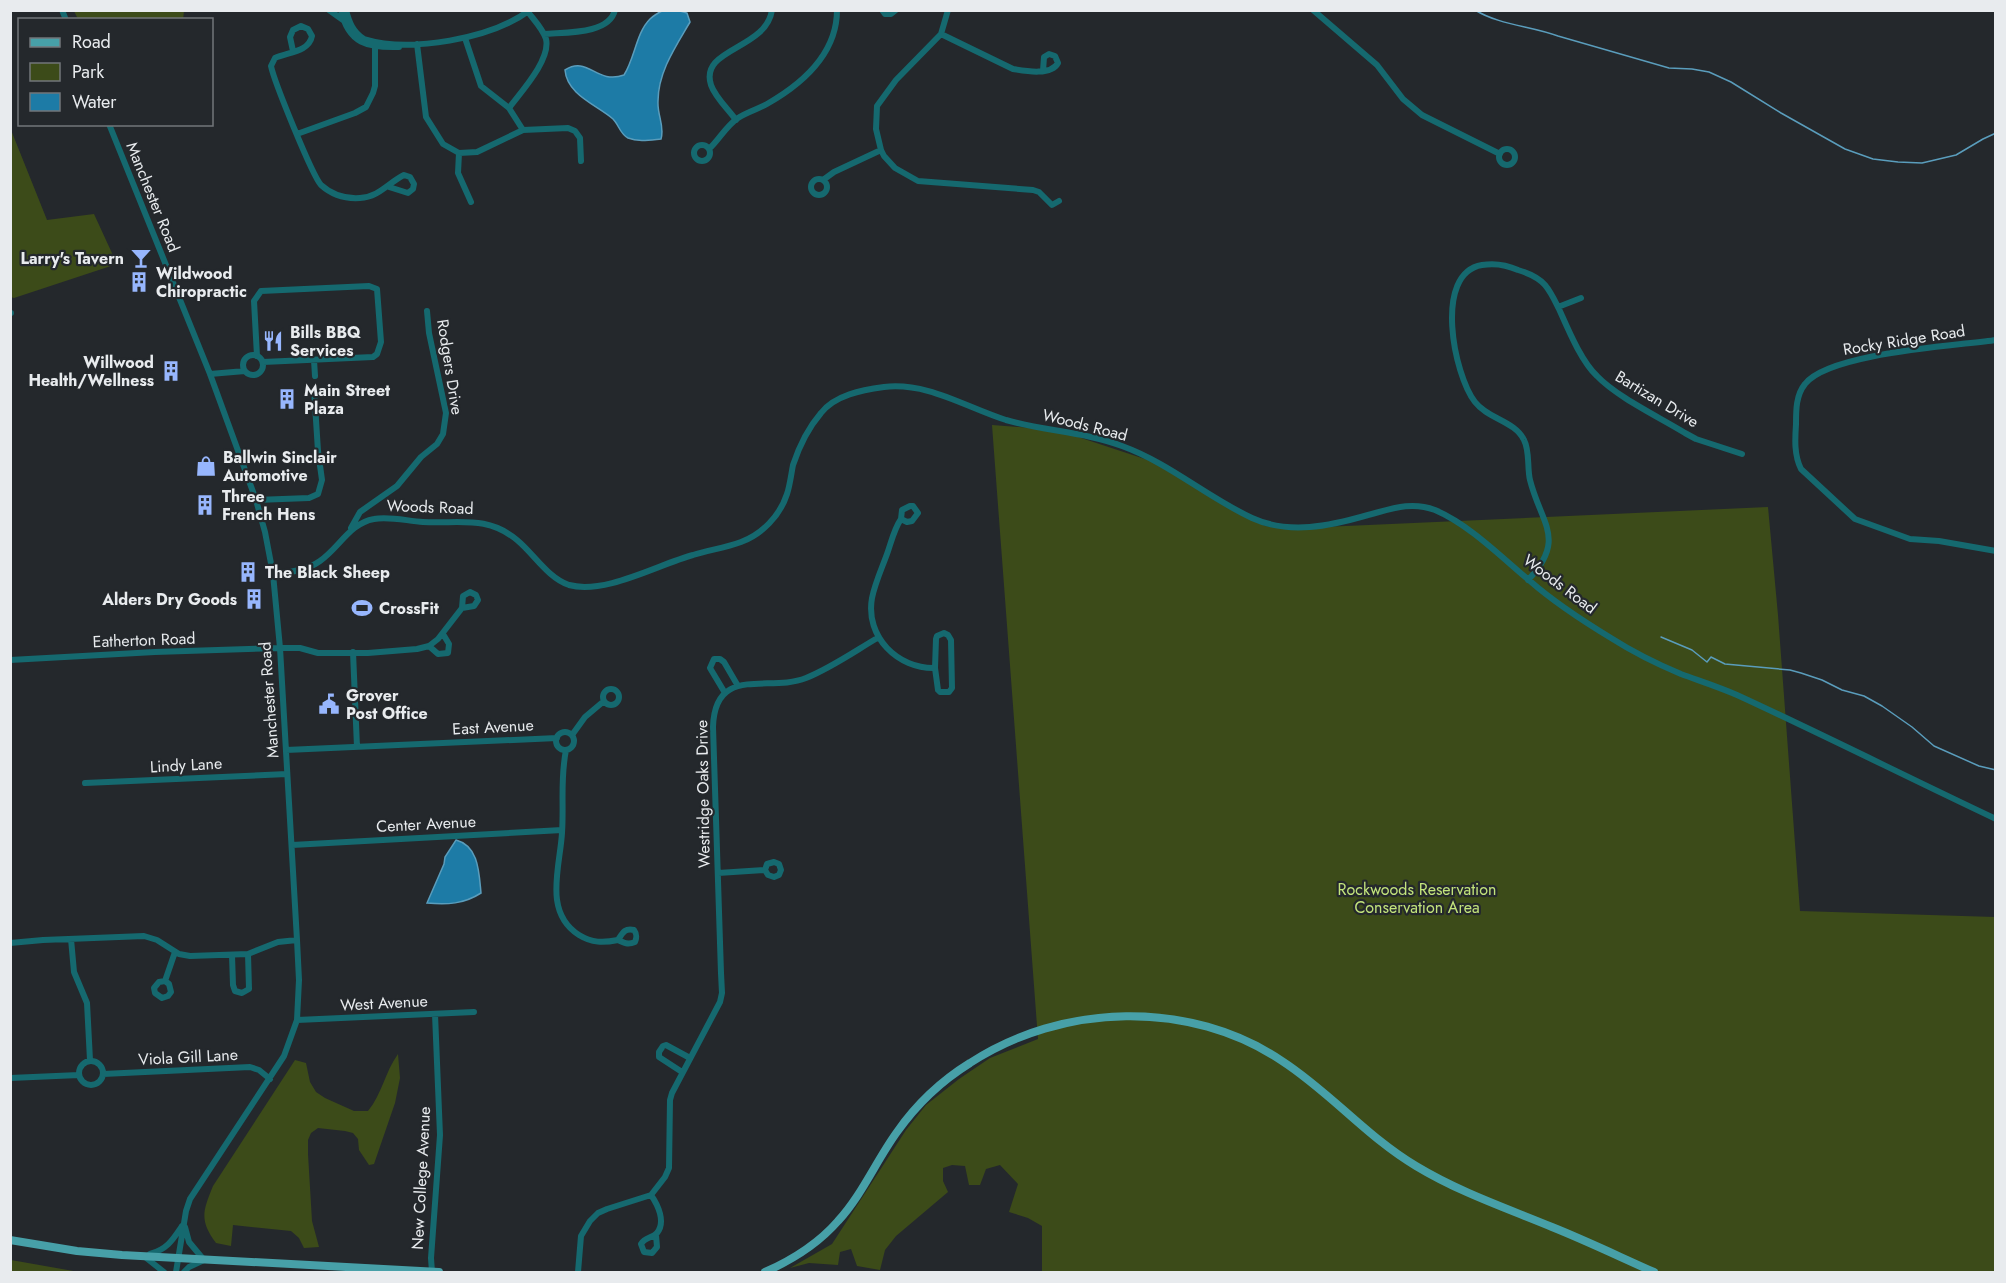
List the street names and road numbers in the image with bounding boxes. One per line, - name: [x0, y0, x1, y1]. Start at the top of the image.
- street label: Manchester Road: [120, 139, 186, 255]
- street label: Rodgers Drive: [431, 318, 469, 416]
- street label: Rocky Ridge Road: [1841, 319, 1967, 361]
- street label: Bartizan Drive: [1611, 365, 1703, 433]
- street label: Woods Road: [1040, 403, 1130, 447]
- street label: Woods Road: [386, 494, 474, 520]
- street label: Woods Road: [1518, 549, 1602, 619]
- street label: Eatherton Road: [92, 627, 196, 653]
- street label: Manchester Road: [253, 641, 285, 759]
- street label: East Avenue: [452, 713, 534, 741]
- street label: Westridge Oaks Drive: [690, 720, 716, 868]
- street label: Lindy Lane: [149, 752, 223, 778]
- street label: Center Avenue: [376, 810, 476, 838]
- street label: West Avenue: [340, 989, 428, 1017]
- street label: Viola Gill Lane: [138, 1043, 238, 1071]
- street label: New College Avenue: [406, 1106, 436, 1250]

